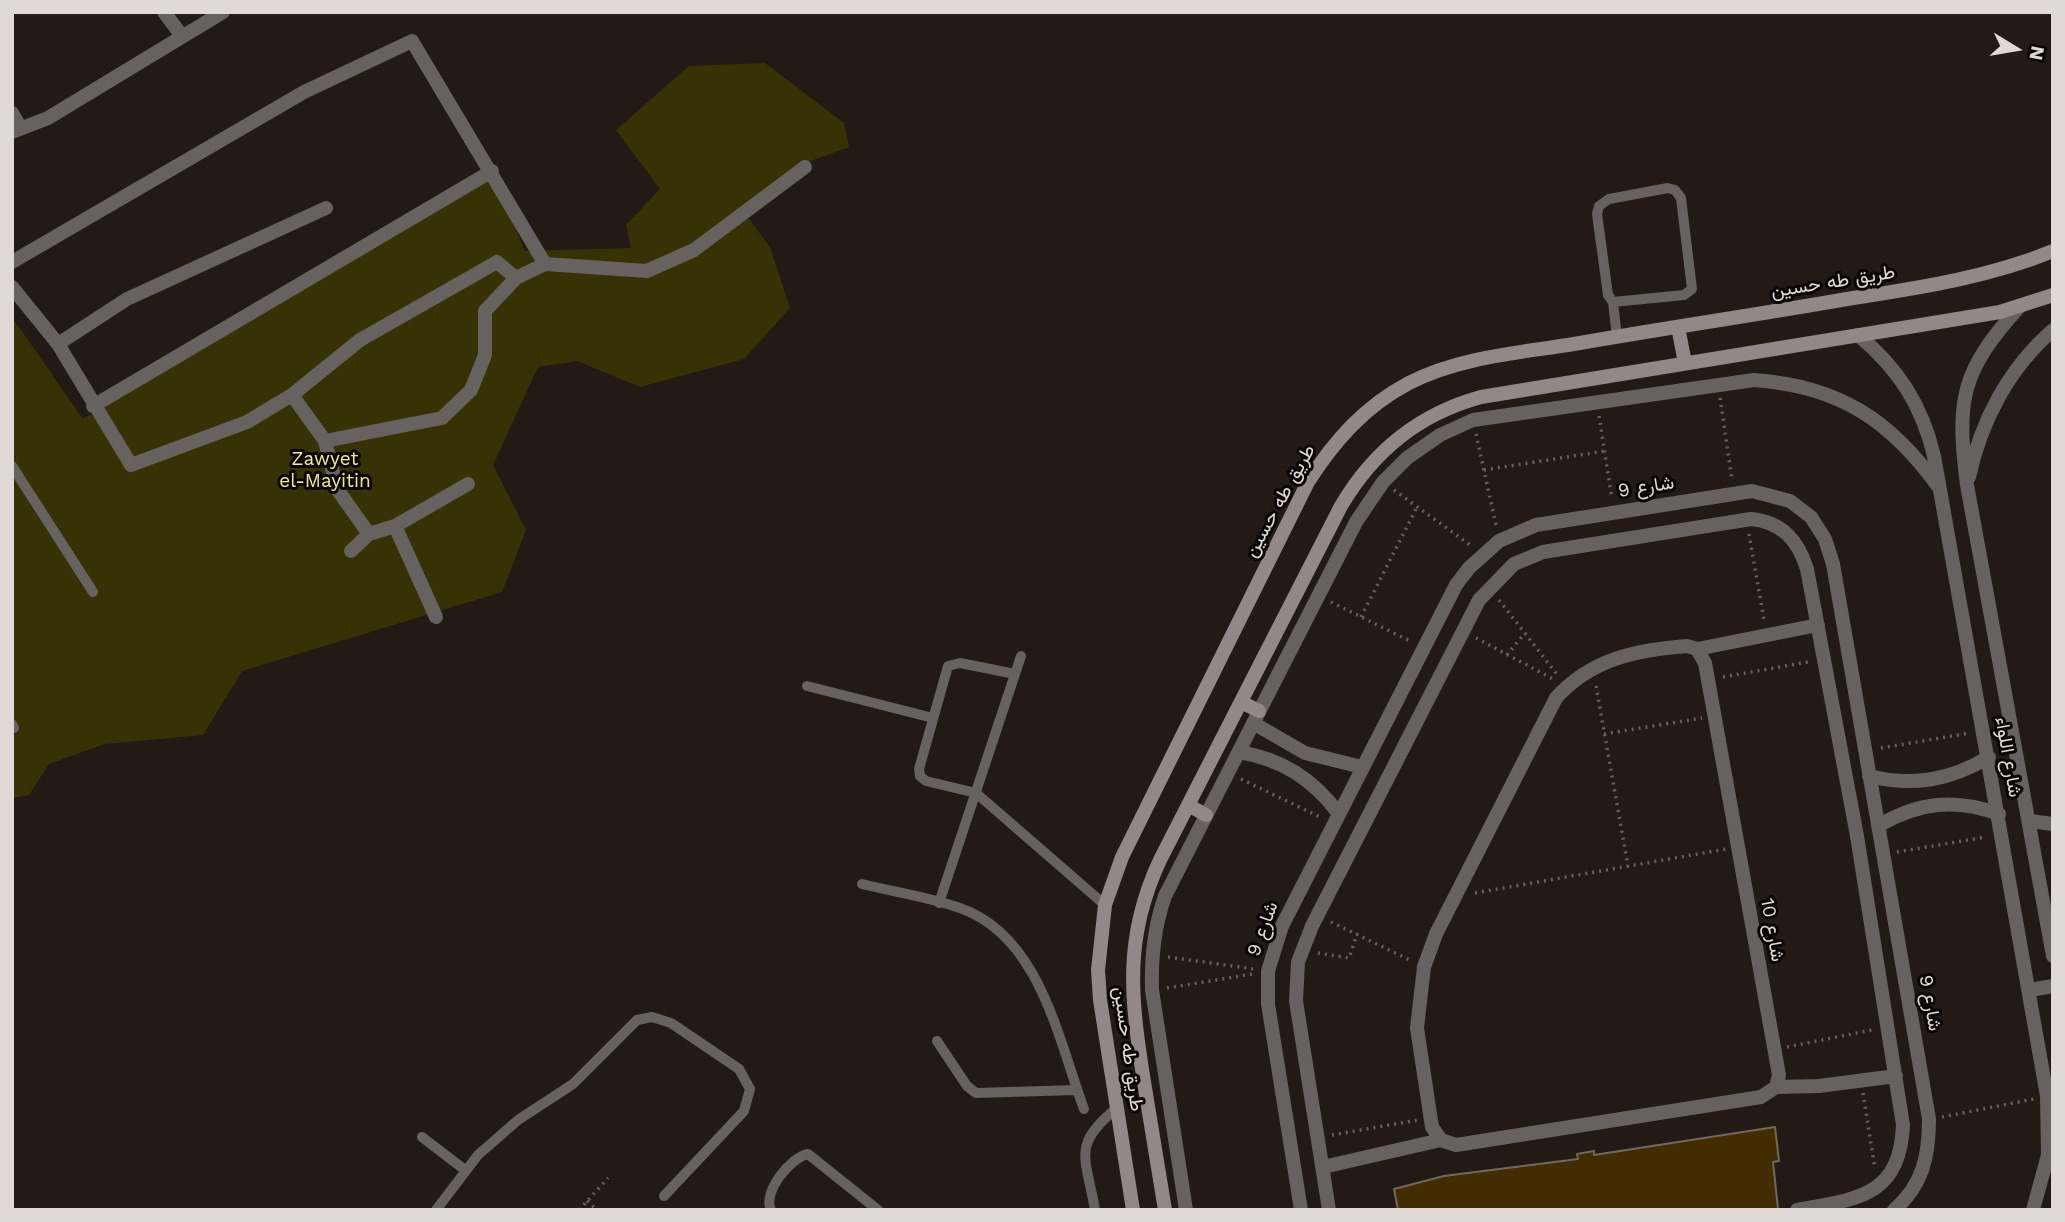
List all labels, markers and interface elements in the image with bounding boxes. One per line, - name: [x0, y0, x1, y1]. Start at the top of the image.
- north arrow: [1981, 14, 2051, 84]
- text: N: [2024, 44, 2050, 62]
- street label: طريق طه حسين: [1769, 261, 1897, 303]
- street label: طريق طه حسين: [1240, 441, 1320, 561]
- park label: Zawyet el-Mayitin: [279, 448, 371, 492]
- street label: شارع 9: [1616, 471, 1676, 503]
- street label: شارع اللواء: [1990, 715, 2026, 799]
- street label: شارع 10: [1755, 897, 1789, 963]
- street label: شارع 9: [1243, 899, 1283, 959]
- street label: شارع 9: [1914, 973, 1946, 1033]
- street label: طريق طه حسين: [1108, 985, 1148, 1113]

